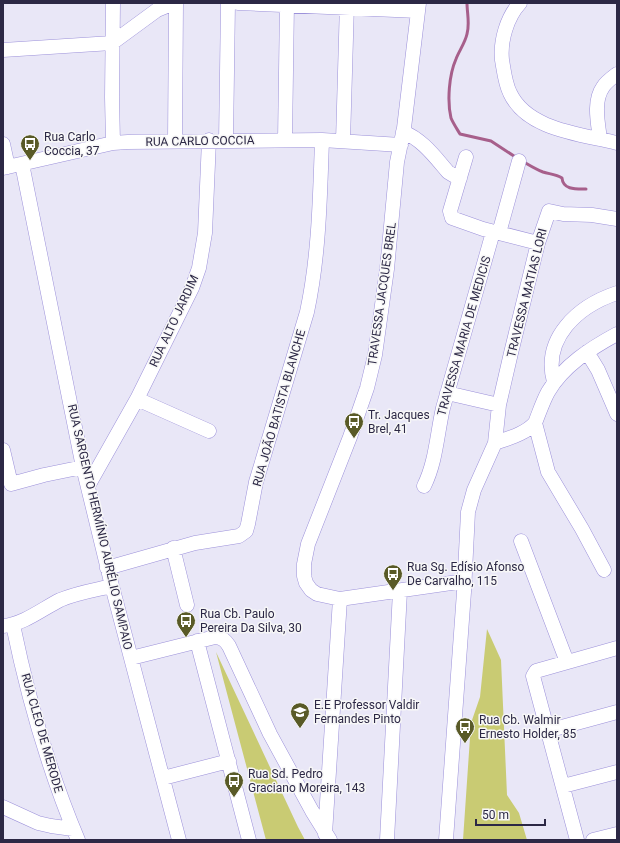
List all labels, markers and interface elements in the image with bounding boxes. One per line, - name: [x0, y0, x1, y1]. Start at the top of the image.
- place label: Rua Carlo Coccia, 37: [44, 130, 100, 158]
- bus stop icon: Rua Carlo Coccia, 37: [19, 133, 41, 161]
- street label: RUA CARLO COCCIA: [145, 133, 255, 149]
- street label: TRAVESSA JACQUES BREL: [365, 221, 399, 367]
- street label: TRAVESSA MATIAS LORI: [504, 227, 550, 359]
- street label: TRAVESSA MARIA DE MEDICIS: [434, 254, 494, 418]
- street label: RUA ALTO JARDIM: [147, 273, 201, 369]
- street label: RUA JOÃO BATISTA BLANCHE: [248, 327, 308, 488]
- street label: RUA SARGENTO HERMÍNIO AURÉLIO SAMPAIO: [65, 403, 136, 651]
- place label: Tr. Jacques Brel, 41: [368, 408, 430, 436]
- bus stop icon: Tr. Jacques Brel, 41: [343, 411, 365, 439]
- place label: Rua Sg. Edísio Afonso De Carvalho, 115: [407, 560, 525, 588]
- bus stop icon: Rua Sg. Edísio Afonso De Carvalho, 115: [382, 563, 404, 591]
- place label: Rua Cb. Paulo Pereira Da Silva, 30: [200, 607, 302, 635]
- bus stop icon: Rua Cb. Paulo Pereira Da Silva, 30: [175, 610, 197, 638]
- street label: RUA CLEO DE MERODE: [18, 672, 66, 794]
- place label: E.E Professor Valdir Fernandes Pinto: [314, 698, 419, 726]
- school or university icon: E.E Professor Valdir Fernandes Pinto: [289, 701, 311, 729]
- place label: Rua Cb. Walmir Ernesto Holder, 85: [479, 713, 577, 741]
- bus stop icon: Rua Cb. Walmir Ernesto Holder, 85: [454, 716, 476, 744]
- place label: Rua Sd. Pedro Graciano Moreira, 143: [248, 767, 365, 795]
- bus stop icon: Rua Sd. Pedro Graciano Moreira, 143: [223, 770, 245, 798]
- scale bar: [476, 801, 545, 827]
- text: 50 m: [482, 808, 509, 822]

